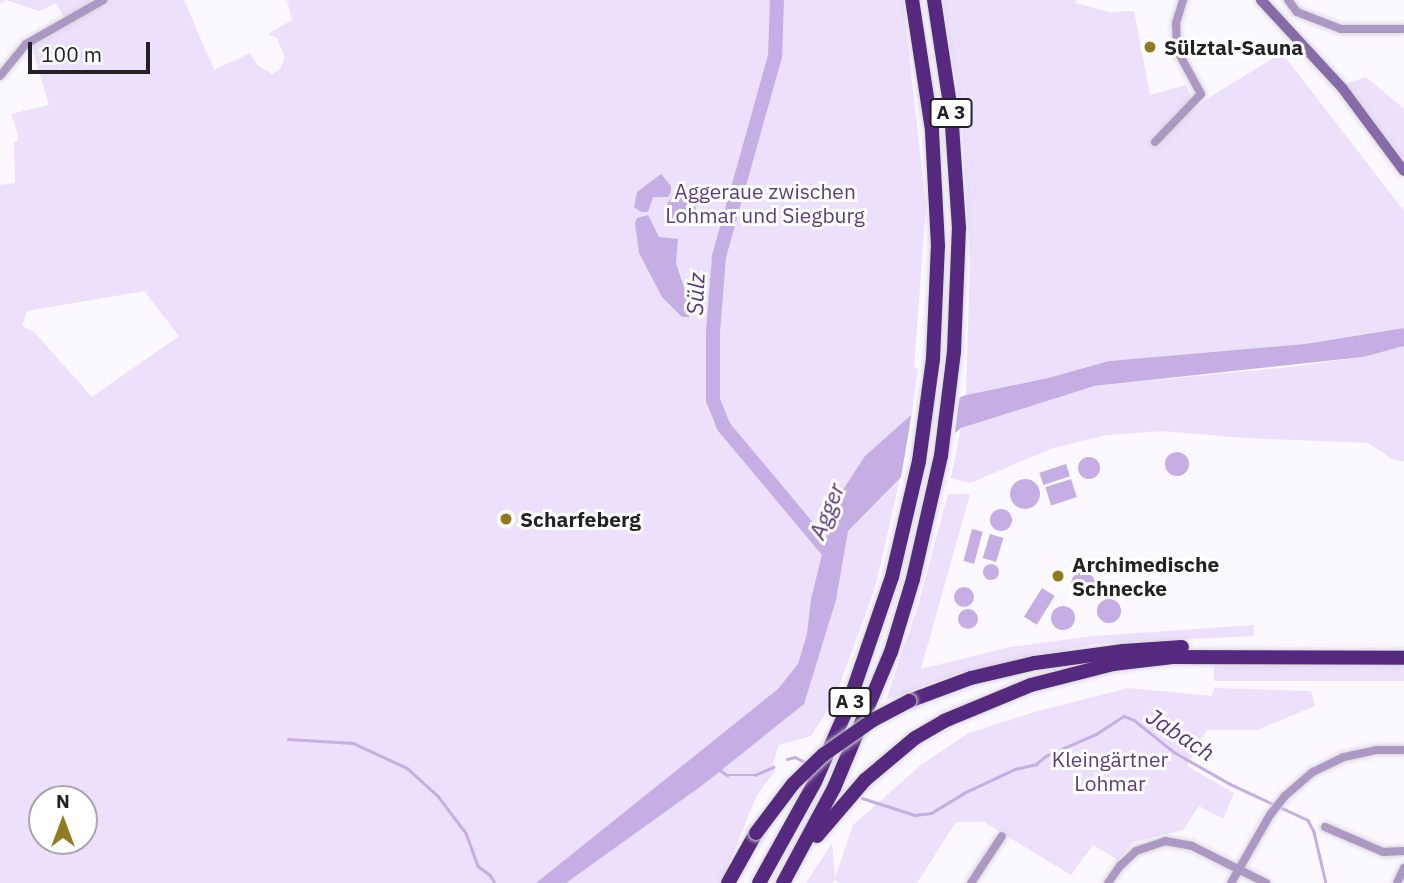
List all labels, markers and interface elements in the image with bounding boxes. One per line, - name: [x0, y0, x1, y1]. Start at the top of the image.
- scale bar: [32, 28, 154, 72]
- place label: Sülztal-Sauna: [1164, 34, 1303, 60]
- marker: Sülztal-Sauna: [1142, 39, 1158, 55]
- text: 100 m: [41, 40, 102, 68]
- road number: A 3: [928, 97, 974, 128]
- park label: Aggeraue zwischen Lohmar und Siegburg: [665, 178, 865, 228]
- water label: Sülz: [680, 272, 710, 316]
- water label: Agger: [802, 479, 850, 543]
- place label: Scharfeberg: [520, 506, 641, 532]
- marker: Scharfeberg: [498, 511, 514, 527]
- place label: Archimedische Schnecke: [1072, 551, 1219, 601]
- marker: Archimedische Schnecke: [1050, 568, 1066, 584]
- road number: A 3: [827, 687, 873, 718]
- water label: Jabach: [1142, 702, 1220, 766]
- park label: Kleingärtner Lohmar: [1052, 746, 1168, 796]
- north arrow: [28, 785, 98, 855]
- text: N: [56, 789, 70, 813]

